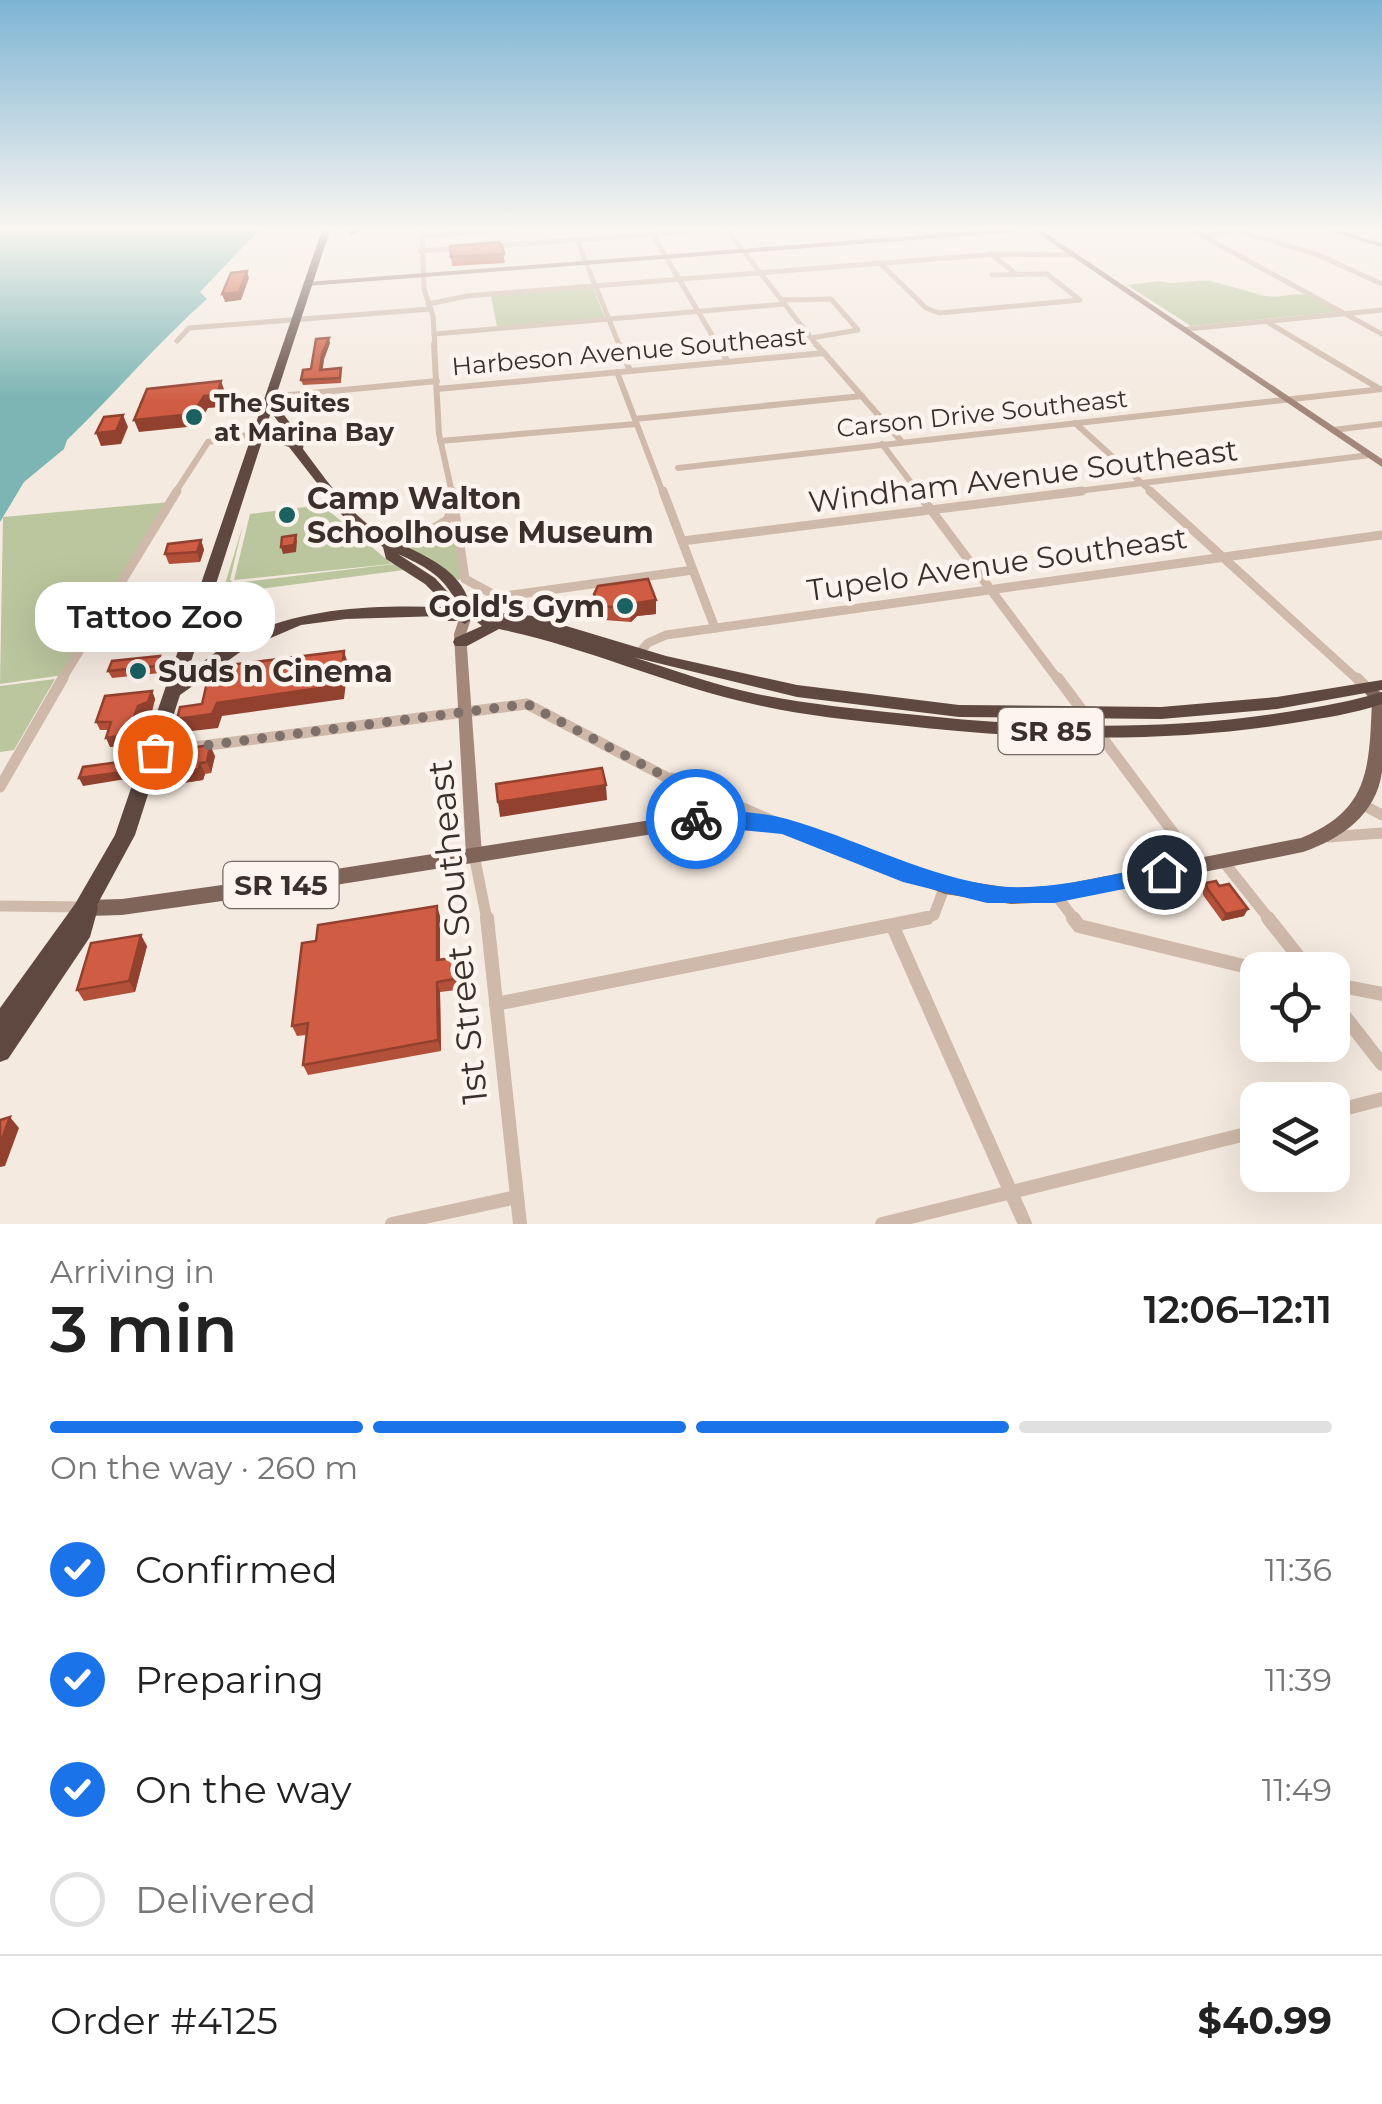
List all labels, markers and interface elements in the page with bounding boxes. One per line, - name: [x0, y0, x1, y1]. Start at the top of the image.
- street label: Harbeson Avenue Southeast: [450, 321, 808, 381]
- street label: Carson Drive Southeast: [835, 383, 1129, 443]
- place label: The Suites at Marina Bay: [214, 388, 395, 447]
- marker: The Suites at Marina Bay: [183, 406, 205, 428]
- street label: Windham Avenue Southeast: [806, 431, 1240, 521]
- place label: Camp Walton Schoolhouse Museum: [307, 480, 654, 551]
- marker: Camp Walton Schoolhouse Museum: [276, 504, 298, 526]
- street label: Tupelo Avenue Southeast: [805, 519, 1189, 609]
- callout: Tattoo Zoo: [35, 582, 275, 652]
- place label: Gold's Gym: [429, 588, 605, 625]
- marker: Gold's Gym: [614, 595, 636, 617]
- text: Tattoo Zoo: [67, 597, 243, 636]
- place label: Suds n Cinema: [158, 653, 393, 690]
- marker: Suds n Cinema: [127, 660, 149, 682]
- road number: SR 85: [998, 708, 1104, 754]
- pin: [113, 710, 198, 795]
- icon: bag: [128, 725, 183, 780]
- street label: 1st Street Southeast: [418, 758, 496, 1106]
- courier: [646, 769, 746, 869]
- icon: bike: [669, 792, 724, 847]
- pin: [1122, 830, 1207, 915]
- icon: home: [1137, 845, 1192, 900]
- road number: SR 145: [224, 862, 338, 908]
- map controls: [1240, 952, 1350, 1192]
- button: locate: [1240, 952, 1350, 1062]
- button: layers: [1240, 1082, 1350, 1192]
- text: Arriving in: [50, 1252, 215, 1291]
- text: 12:06–12:11: [1143, 1286, 1332, 1333]
- text: 3 min: [50, 1289, 238, 1368]
- text: On the way · 260 m: [50, 1448, 358, 1487]
- icon: check: [50, 1542, 105, 1597]
- text: Confirmed: [135, 1546, 338, 1593]
- text: 11:36: [1265, 1550, 1332, 1589]
- icon: check: [50, 1652, 105, 1707]
- text: Preparing: [135, 1656, 324, 1703]
- text: 11:39: [1265, 1660, 1332, 1699]
- icon: check: [50, 1762, 105, 1817]
- text: On the way: [135, 1766, 352, 1813]
- text: 11:49: [1262, 1770, 1332, 1809]
- text: Delivered: [135, 1876, 316, 1923]
- text: Order #4125: [50, 1997, 278, 2044]
- text: $40.99: [1198, 1997, 1332, 2044]

